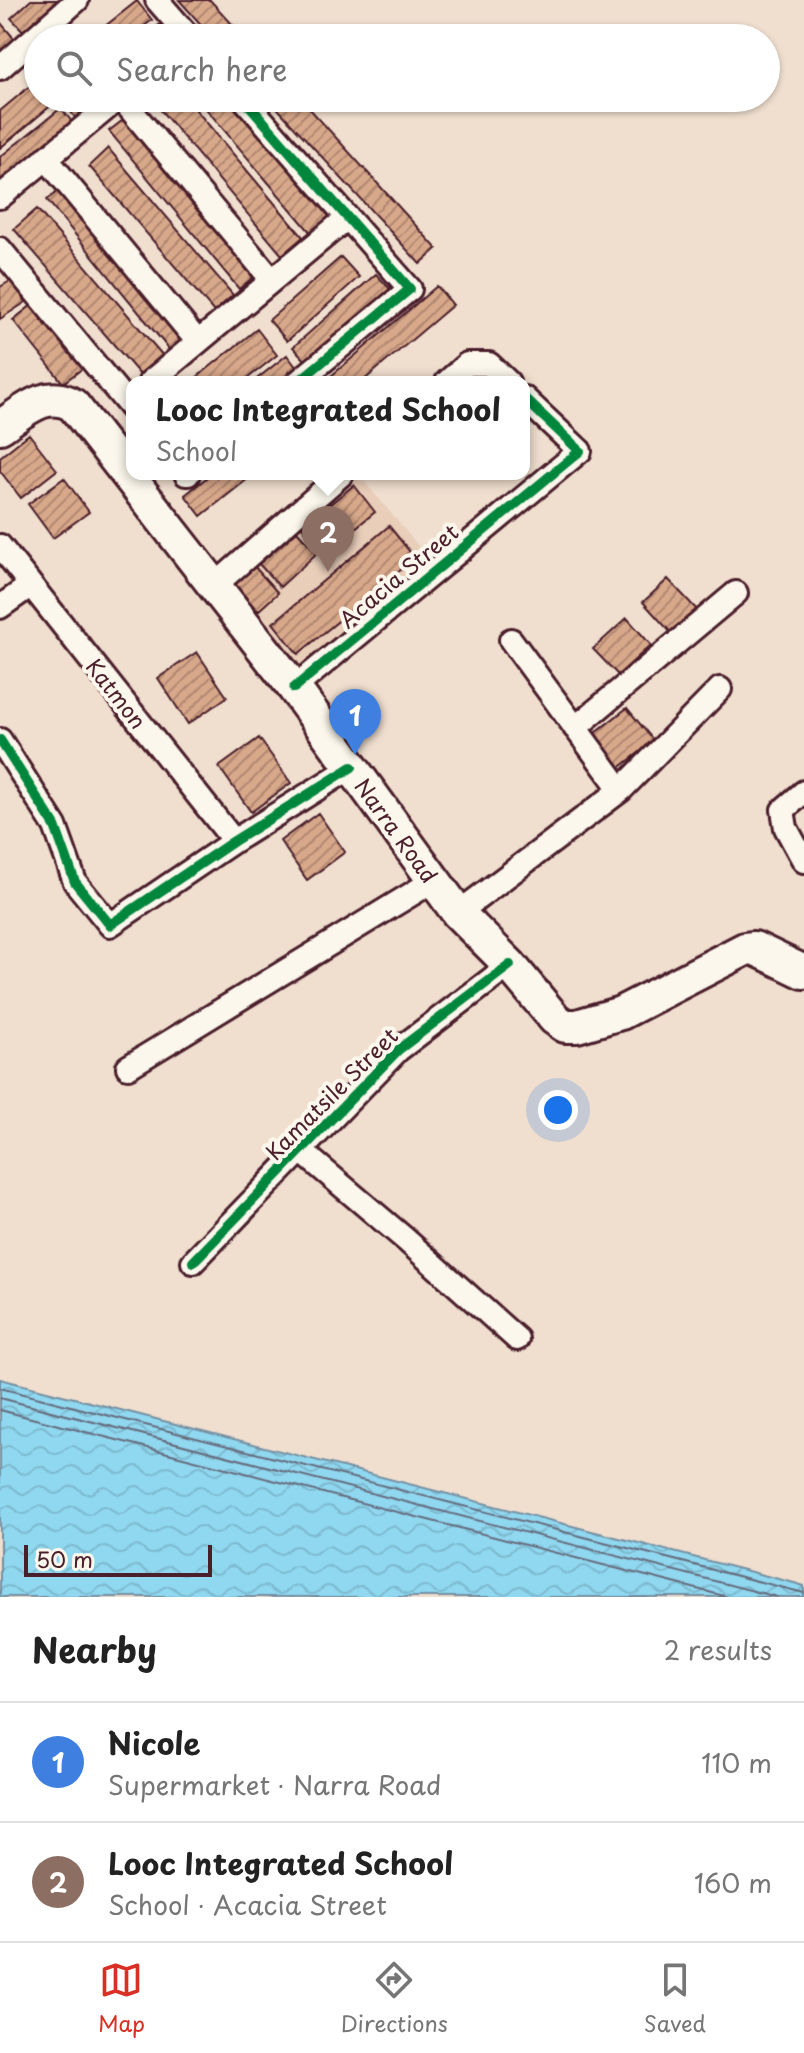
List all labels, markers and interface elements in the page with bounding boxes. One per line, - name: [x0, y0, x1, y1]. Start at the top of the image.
- search box: [24, 24, 780, 112]
- icon: search: [52, 46, 96, 90]
- text: Search here: [116, 46, 288, 91]
- popup: [126, 376, 530, 480]
- text: Looc Integrated School: [155, 386, 501, 431]
- text: School: [155, 431, 237, 470]
- pin: 2: [302, 506, 354, 572]
- street label: Acacia Street: [331, 515, 465, 635]
- street label: Katmon: [79, 651, 155, 735]
- pin: 1: [329, 689, 381, 755]
- street label: Narra Road: [348, 771, 446, 889]
- street label: Kamatsile Street: [257, 1019, 405, 1167]
- your location: [538, 1090, 578, 1130]
- scale bar: [24, 1541, 212, 1577]
- text: 50 m: [36, 1542, 93, 1575]
- text: Nearby: [32, 1623, 157, 1675]
- text: 2 results: [664, 1630, 772, 1669]
- text: Nicole: [108, 1720, 200, 1765]
- text: 1: [52, 1743, 64, 1782]
- text: 110 m: [701, 1743, 772, 1782]
- text: Supermarket · Narra Road: [108, 1765, 441, 1804]
- text: Looc Integrated School: [108, 1840, 453, 1885]
- text: 2: [49, 1863, 67, 1902]
- text: 160 m: [694, 1863, 772, 1902]
- text: School · Acacia Street: [108, 1885, 387, 1924]
- tab: Map: [98, 1958, 145, 2039]
- tab: Directions: [341, 1958, 448, 2039]
- tab: Saved: [644, 1958, 706, 2039]

